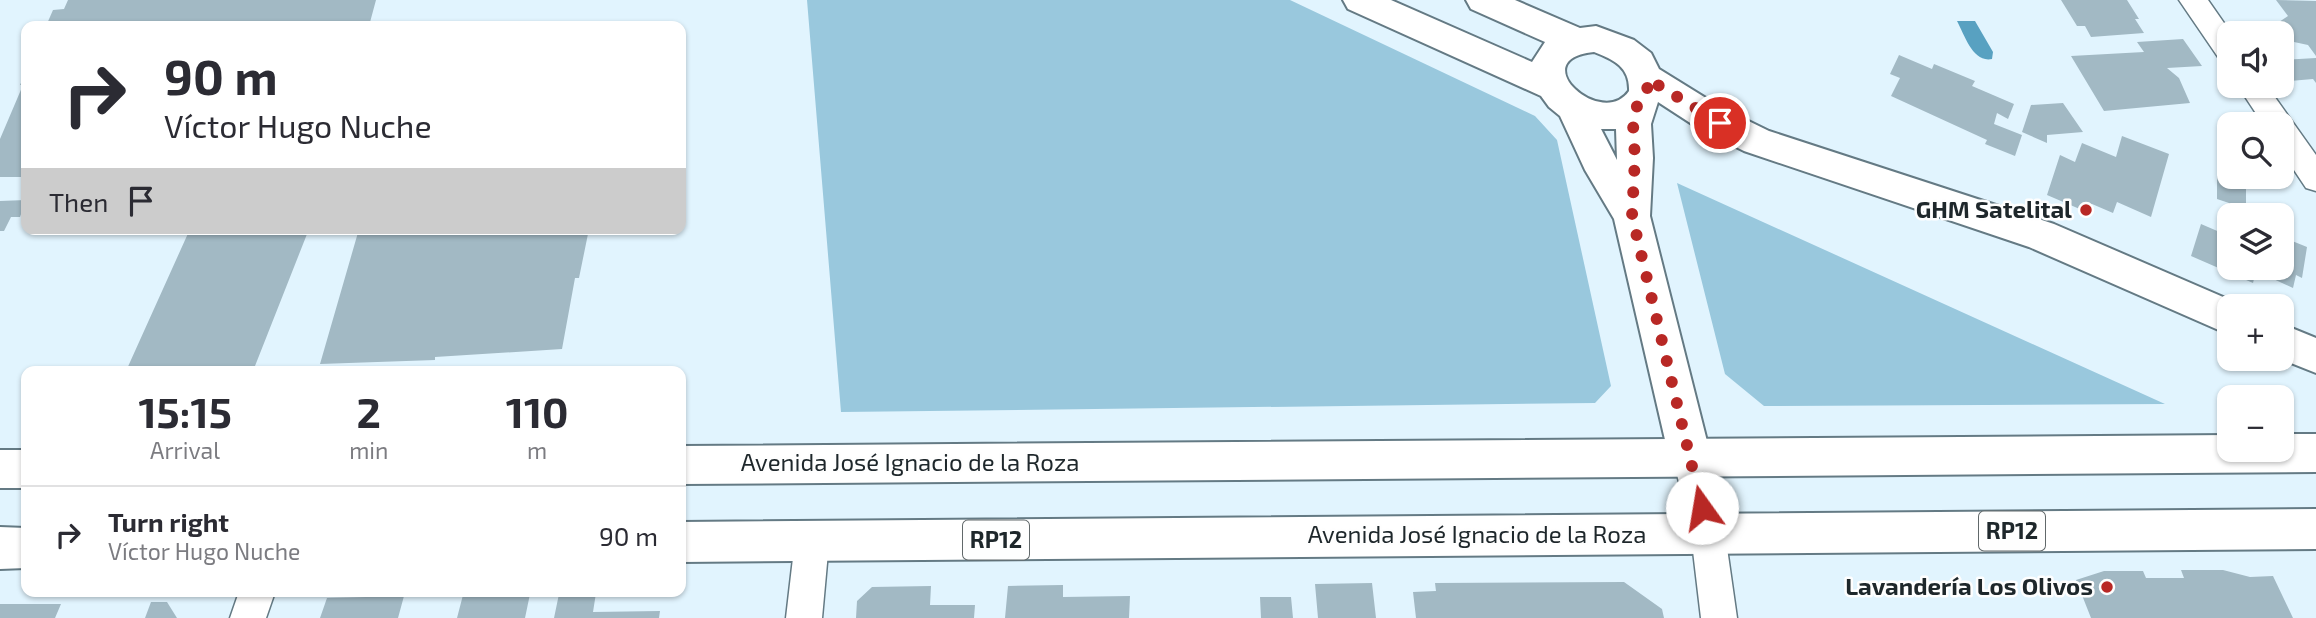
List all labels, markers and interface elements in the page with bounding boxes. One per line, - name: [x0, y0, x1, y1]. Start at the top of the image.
- map controls: [2217, 21, 2294, 462]
- button: sound: [2217, 21, 2294, 98]
- text: 90 m: [164, 46, 278, 105]
- icon: right: [49, 49, 140, 140]
- pin: [1690, 93, 1750, 153]
- icon: arrive: [1701, 104, 1739, 142]
- text: Víctor Hugo Nuche: [164, 106, 432, 144]
- button: search: [2217, 112, 2294, 189]
- icon: arrive: [122, 182, 160, 220]
- text: Then: [49, 186, 108, 217]
- place label: GHM Satelital: [1916, 194, 2072, 223]
- marker: GHM Satelital: [2078, 202, 2094, 218]
- button: layers: [2217, 203, 2294, 280]
- button: +: [2217, 294, 2294, 371]
- button: −: [2217, 385, 2294, 462]
- text: 15:15: [138, 386, 232, 436]
- text: 2: [357, 386, 381, 436]
- text: 110: [506, 386, 569, 436]
- text: Arrival: [150, 436, 220, 464]
- text: min: [349, 436, 388, 464]
- text: m: [527, 436, 547, 464]
- street label: Avenida José Ignacio de la Roza: [741, 447, 1079, 476]
- position arrow: [1665, 471, 1739, 545]
- text: Turn right: [108, 506, 229, 537]
- road number: RP12: [1979, 512, 2045, 551]
- icon: right: [49, 516, 87, 554]
- street label: Avenida José Ignacio de la Roza: [1308, 519, 1646, 548]
- text: 90 m: [599, 520, 658, 551]
- road number: RP12: [963, 520, 1029, 560]
- text: Víctor Hugo Nuche: [108, 537, 300, 565]
- place label: Lavandería Los Olivos: [1845, 571, 2093, 600]
- marker: Lavandería Los Olivos: [2099, 579, 2115, 595]

